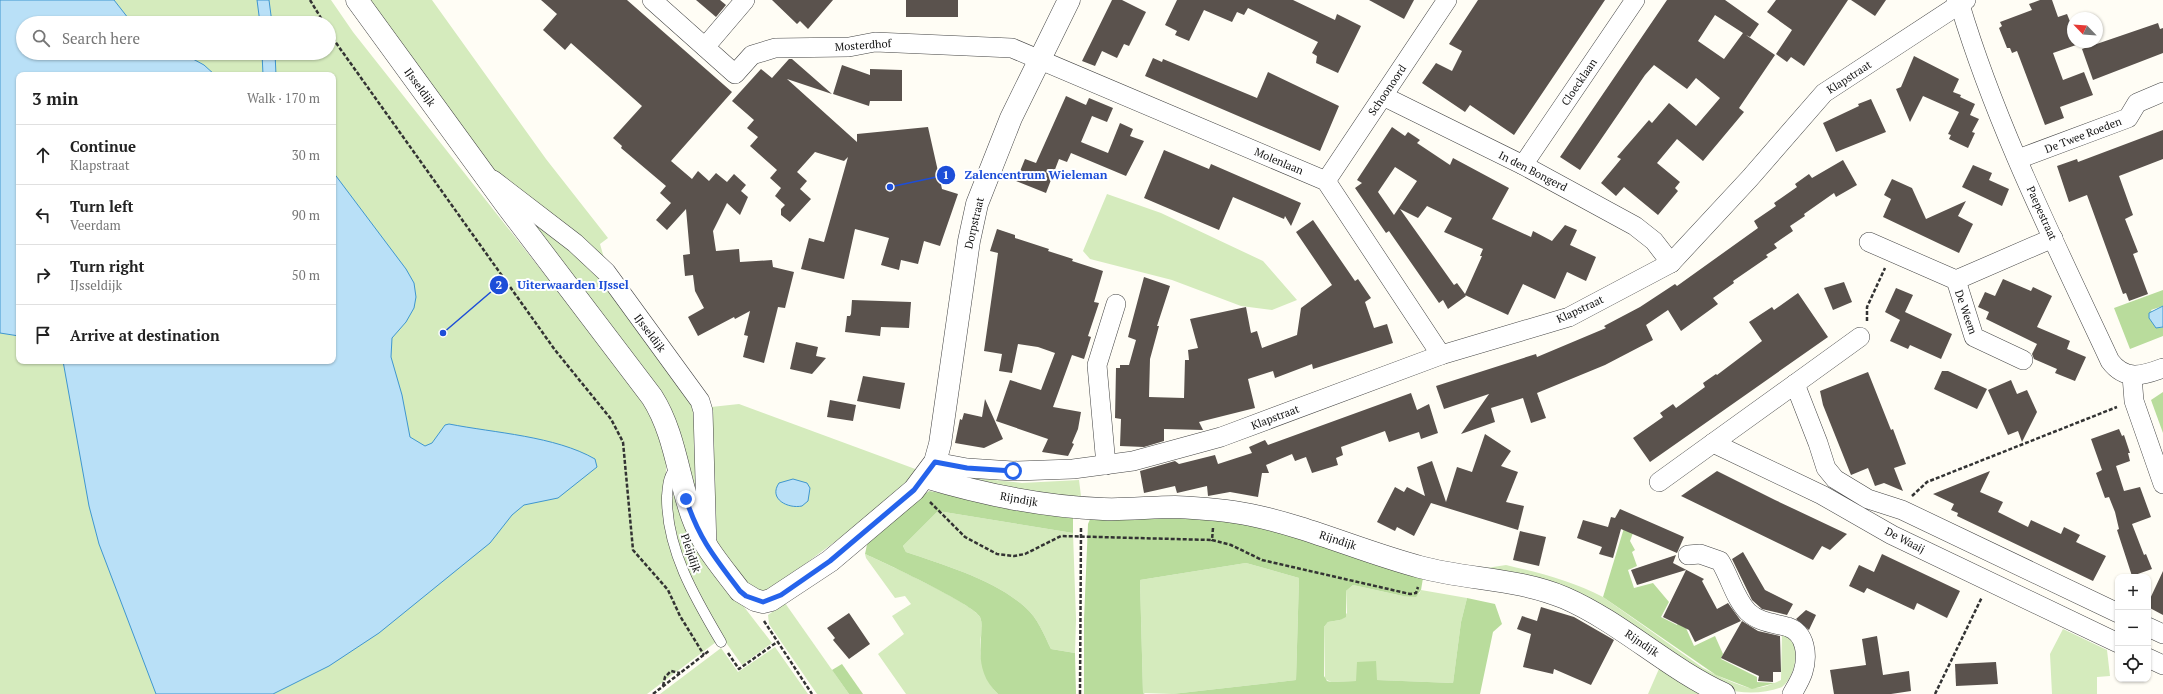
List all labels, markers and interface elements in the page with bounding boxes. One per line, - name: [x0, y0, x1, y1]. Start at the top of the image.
- north arrow: [2067, 12, 2103, 48]
- search box: [16, 16, 336, 60]
- icon: search: [30, 27, 52, 49]
- text: Search here: [62, 28, 140, 48]
- street label: Mosterdhof: [834, 36, 893, 54]
- street label: Cloecklaan: [1558, 55, 1600, 108]
- street label: Klapstraat: [1824, 57, 1874, 97]
- street label: Schoonoord: [1365, 62, 1409, 118]
- street label: IJsseldijk: [401, 65, 439, 109]
- text: 3 min: [32, 87, 79, 110]
- text: Walk · 170 m: [247, 89, 320, 107]
- street label: De Twee Roeden: [2043, 114, 2124, 156]
- text: Continue: [70, 136, 136, 156]
- icon: ahead: [32, 144, 54, 166]
- street label: Molenlaan: [1252, 144, 1306, 178]
- text: 30 m: [292, 146, 320, 164]
- street label: In den Bongerd: [1496, 148, 1570, 194]
- text: Klapstraat: [70, 156, 130, 174]
- callout: Zalencentrum Wieleman: [936, 163, 1115, 187]
- text: 1: [943, 167, 949, 182]
- text: Zalencentrum Wieleman: [965, 167, 1108, 182]
- street label: Paepestraat: [2024, 184, 2060, 242]
- text: Turn left: [70, 196, 134, 216]
- street label: Dorpstraat: [961, 196, 987, 250]
- icon: left: [32, 204, 54, 226]
- text: 90 m: [292, 206, 320, 224]
- text: Veerdam: [70, 216, 121, 234]
- text: Turn right: [70, 256, 145, 276]
- icon: right: [32, 264, 54, 286]
- text: 50 m: [292, 266, 320, 284]
- callout: Uiterwaarden IJssel: [489, 273, 636, 297]
- text: IJsseldijk: [70, 276, 122, 294]
- text: 2: [496, 277, 503, 292]
- text: Uiterwaarden IJssel: [517, 277, 629, 292]
- street label: De Weem: [1952, 288, 1980, 337]
- street label: Klapstraat: [1554, 292, 1606, 326]
- street label: IJsseldijk: [631, 311, 669, 355]
- icon: arrive: [32, 324, 54, 346]
- text: Arrive at destination: [70, 325, 220, 345]
- street label: Klapstraat: [1249, 401, 1301, 433]
- route start: [1004, 462, 1022, 480]
- street label: Rijndijk: [999, 489, 1039, 509]
- route end: [677, 490, 695, 508]
- street label: De Waaij: [1883, 524, 1927, 556]
- street label: Rijndijk: [1318, 527, 1359, 553]
- street label: Pleijdijk: [678, 532, 704, 575]
- map controls: [2115, 574, 2151, 682]
- button: +: [2115, 574, 2151, 610]
- button: −: [2115, 610, 2151, 646]
- street label: Rijndijk: [1622, 626, 1662, 660]
- button: locate: [2115, 646, 2151, 682]

